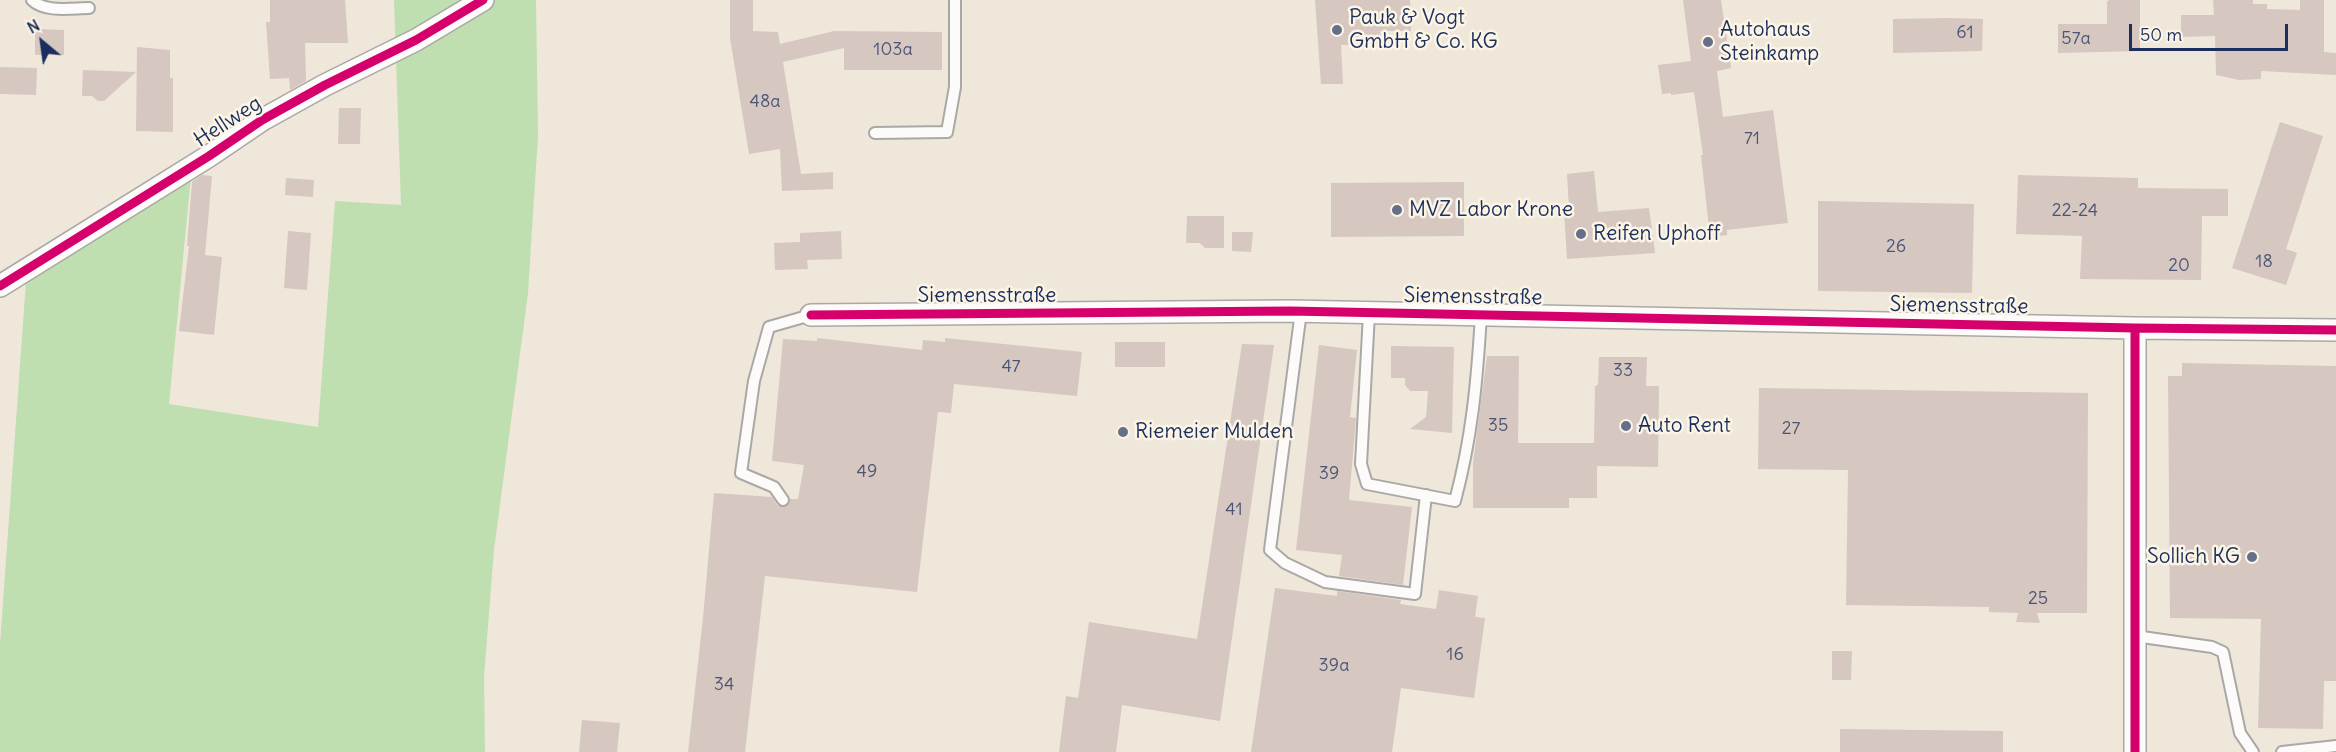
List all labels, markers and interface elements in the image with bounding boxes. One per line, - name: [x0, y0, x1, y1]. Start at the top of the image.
- place label: Pauk & Vogt GmbH & Co. KG: [1349, 5, 1498, 55]
- north arrow: [12, 12, 72, 72]
- scale bar: [2132, 12, 2291, 50]
- text: N: [24, 15, 43, 38]
- place label: Autohaus Steinkamp: [1720, 17, 1819, 67]
- house number: 61: [1956, 22, 1974, 44]
- marker: Pauk & Vogt GmbH & Co. KG: [1330, 23, 1344, 37]
- text: 50 m: [2140, 23, 2182, 46]
- house number: 57a: [2061, 28, 2091, 50]
- marker: Autohaus Steinkamp: [1701, 35, 1715, 49]
- house number: 103a: [873, 39, 913, 61]
- street label: Hellweg: [190, 91, 266, 153]
- house number: 48a: [749, 91, 781, 113]
- house number: 71: [1744, 128, 1760, 150]
- place label: MVZ Labor Krone: [1409, 197, 1573, 223]
- house number: 22-24: [2052, 200, 2098, 222]
- marker: MVZ Labor Krone: [1390, 203, 1404, 217]
- place label: Reifen Uphoff: [1593, 221, 1720, 247]
- marker: Reifen Uphoff: [1574, 227, 1588, 241]
- house number: 26: [1886, 236, 1906, 258]
- house number: 18: [2255, 251, 2273, 273]
- house number: 20: [2168, 255, 2190, 277]
- street label: Siemensstraße: [918, 283, 1056, 309]
- street label: Siemensstraße: [1403, 283, 1543, 311]
- street label: Siemensstraße: [1889, 292, 2029, 320]
- house number: 47: [1001, 356, 1021, 378]
- house number: 33: [1613, 360, 1633, 382]
- place label: Auto Rent: [1638, 413, 1731, 439]
- house number: 35: [1488, 415, 1508, 437]
- house number: 27: [1782, 418, 1800, 440]
- place label: Riemeier Mulden: [1135, 419, 1293, 445]
- marker: Auto Rent: [1619, 419, 1633, 433]
- marker: Riemeier Mulden: [1116, 425, 1130, 439]
- house number: 49: [857, 461, 877, 483]
- house number: 39: [1319, 463, 1339, 485]
- house number: 41: [1225, 499, 1243, 521]
- place label: Sollich KG: [2147, 544, 2240, 570]
- marker: Sollich KG: [2245, 550, 2259, 564]
- house number: 25: [2028, 588, 2048, 610]
- house number: 16: [1446, 644, 1464, 666]
- house number: 39a: [1319, 655, 1349, 677]
- house number: 34: [714, 674, 734, 696]

